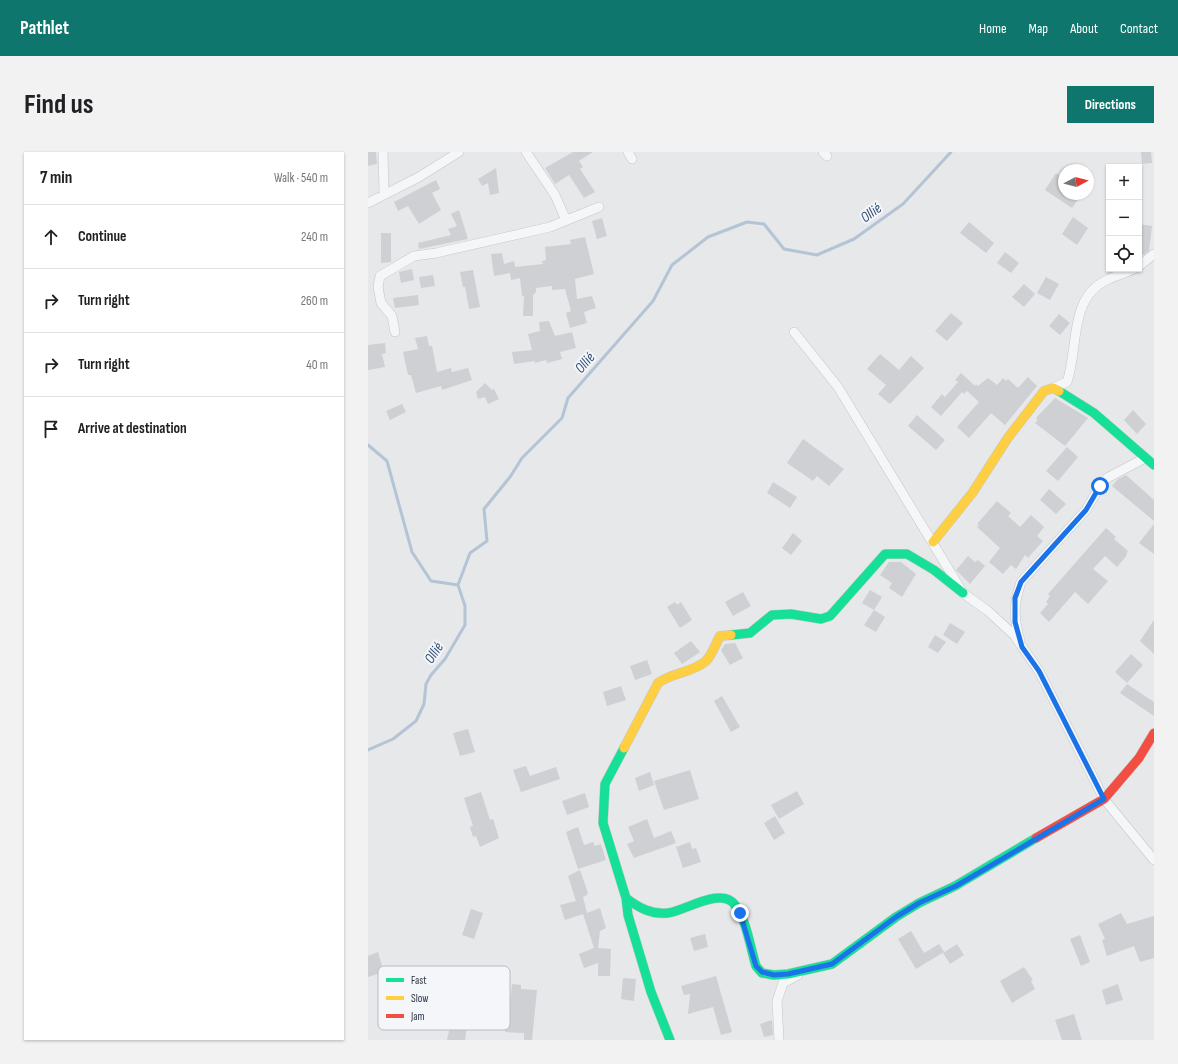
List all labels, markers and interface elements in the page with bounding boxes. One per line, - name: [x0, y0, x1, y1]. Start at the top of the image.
- text: Pathlet: [20, 17, 69, 40]
- text: Home: [979, 20, 1007, 37]
- text: Map: [1029, 20, 1048, 37]
- text: About: [1070, 20, 1098, 37]
- text: Contact: [1120, 20, 1158, 37]
- button: Directions: [1067, 86, 1154, 123]
- text: Find us: [24, 88, 93, 121]
- north arrow: [1058, 164, 1094, 200]
- map controls: [1106, 164, 1142, 272]
- button: +: [1106, 164, 1142, 200]
- text: 7 min: [40, 168, 72, 188]
- text: Walk · 540 m: [274, 170, 328, 186]
- water label: Ollié: [857, 199, 885, 227]
- button: −: [1106, 200, 1142, 236]
- icon: ahead: [40, 226, 62, 248]
- text: Continue: [78, 227, 127, 246]
- text: 240 m: [301, 229, 328, 245]
- button: locate: [1106, 236, 1142, 272]
- icon: right: [40, 290, 62, 312]
- text: Turn right: [78, 291, 130, 310]
- text: 260 m: [301, 293, 328, 309]
- water label: Ollié: [571, 349, 599, 377]
- icon: right: [40, 354, 62, 376]
- text: Turn right: [78, 355, 130, 374]
- text: 40 m: [306, 357, 328, 373]
- icon: arrive: [40, 418, 62, 440]
- text: Arrive at destination: [78, 419, 187, 438]
- route start: [1091, 477, 1109, 495]
- water label: Ollié: [420, 639, 448, 667]
- route end: [731, 904, 749, 922]
- legend: [378, 966, 510, 1030]
- text: Fast: [411, 974, 427, 987]
- text: Slow: [411, 992, 428, 1005]
- text: Jam: [410, 1010, 425, 1023]

